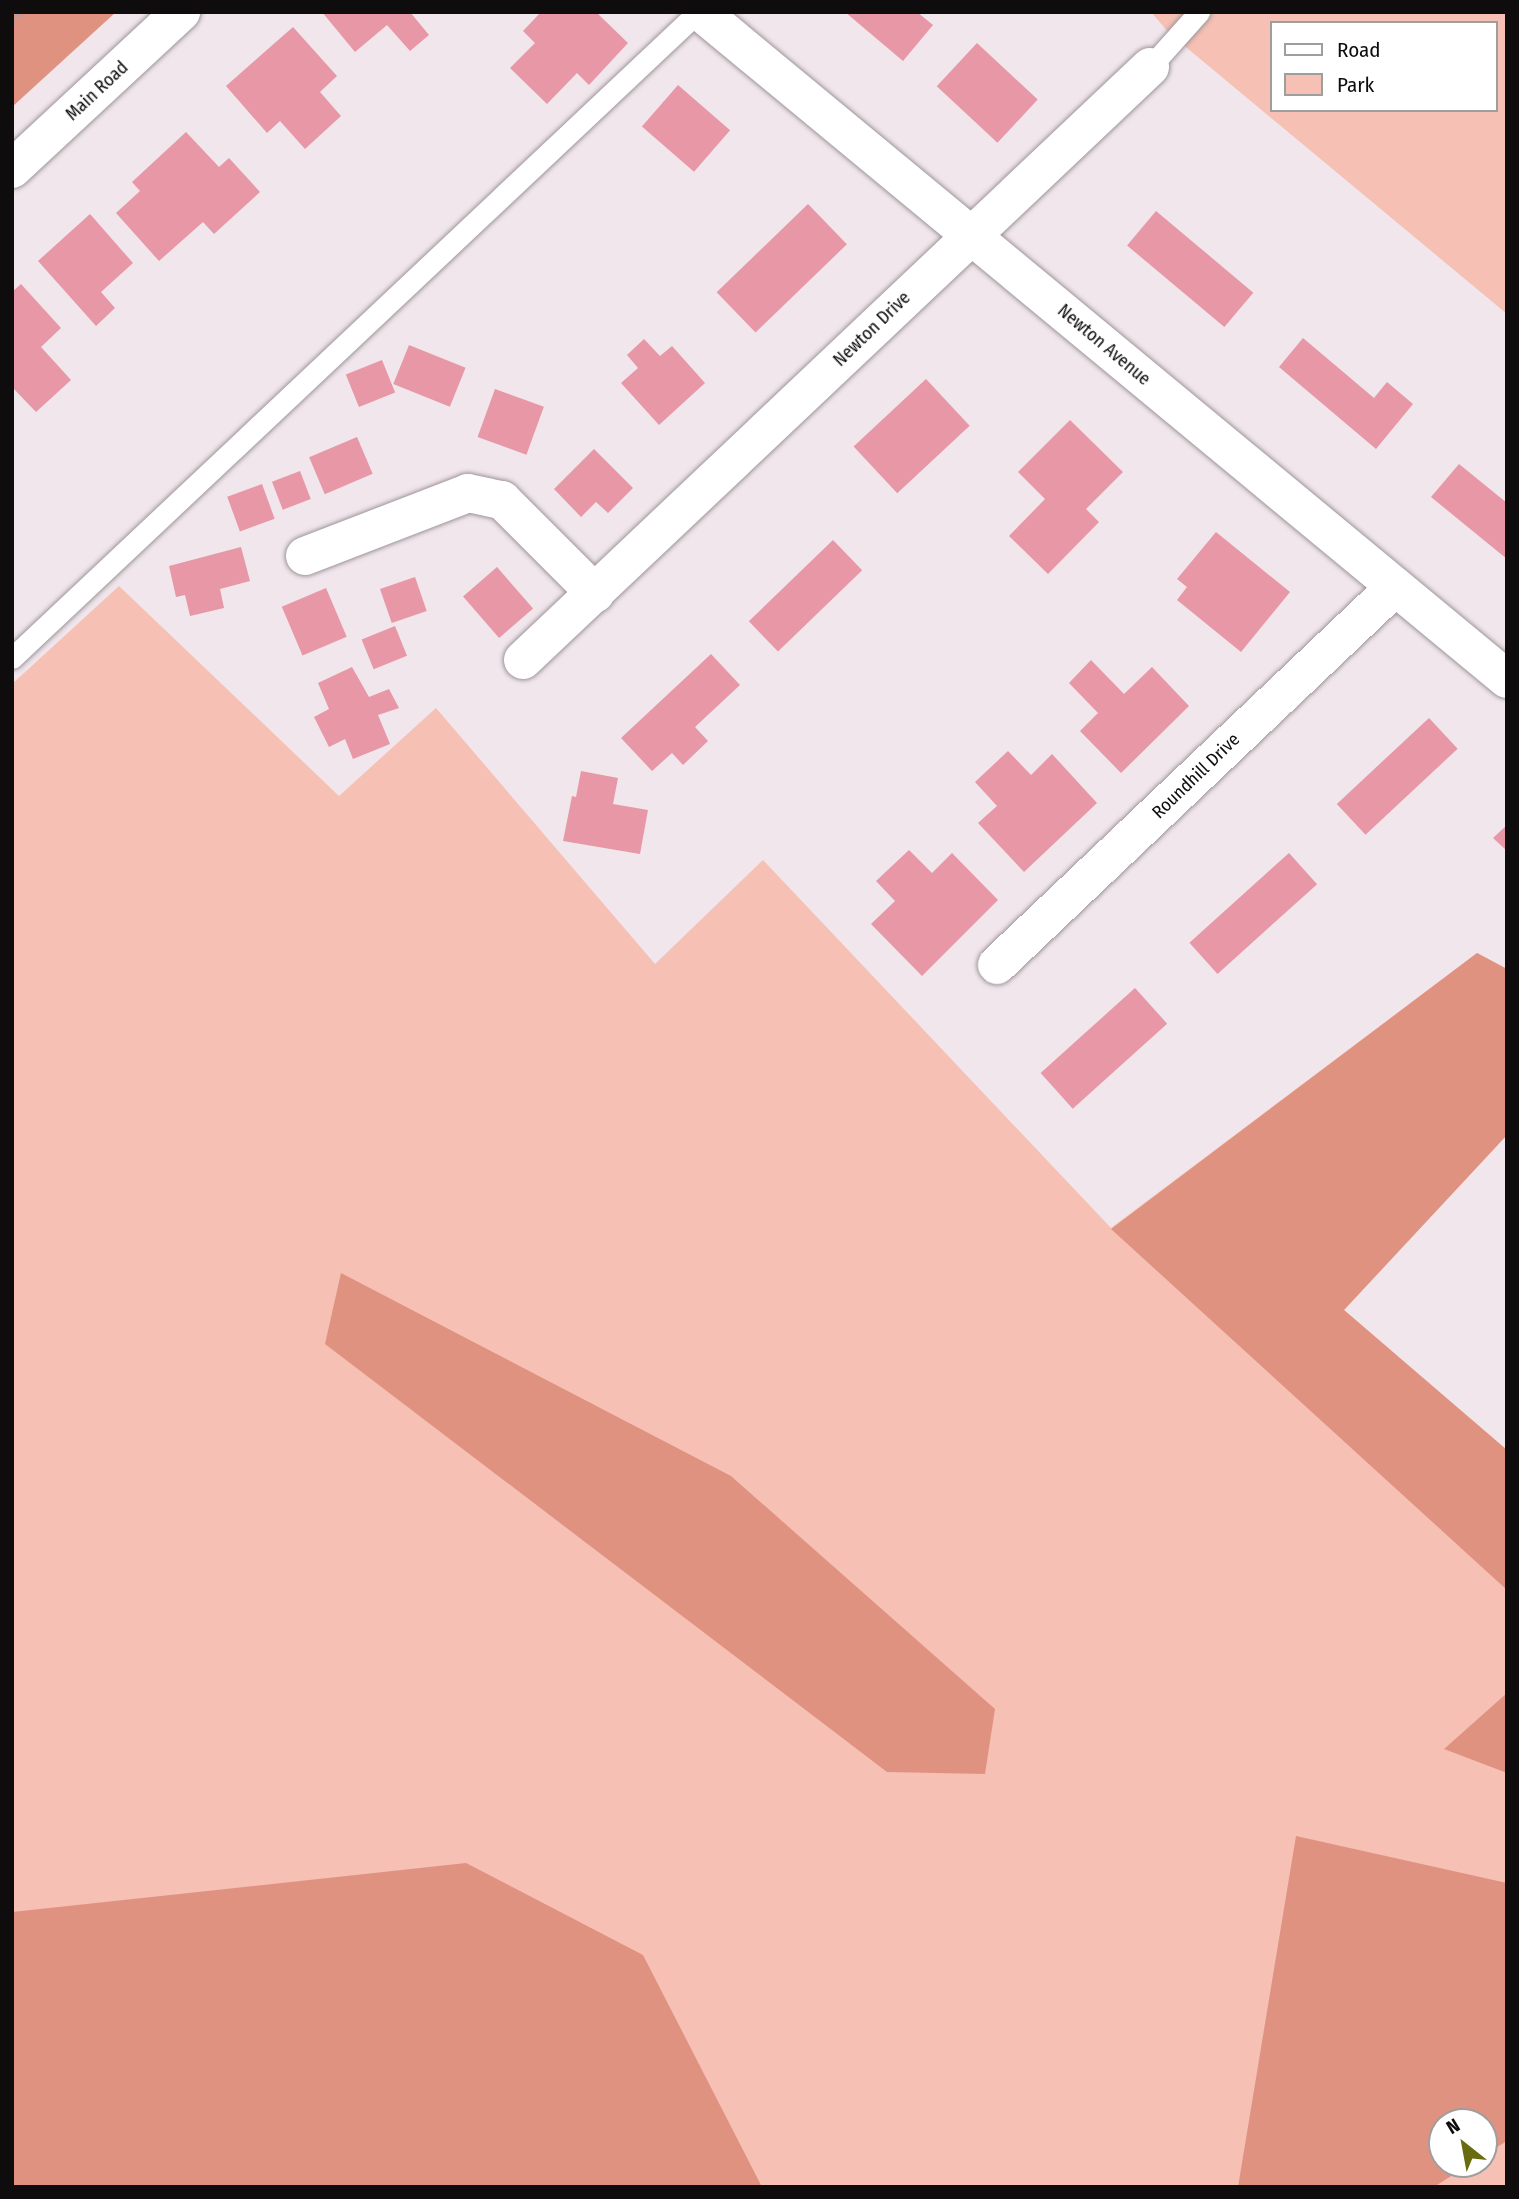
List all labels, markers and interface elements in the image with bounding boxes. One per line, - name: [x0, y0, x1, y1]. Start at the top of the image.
- legend: [1270, 21, 1498, 112]
- text: Road: [1337, 37, 1381, 63]
- street label: Main Road: [61, 57, 133, 125]
- text: Park: [1337, 72, 1374, 98]
- street label: Newton Drive: [829, 287, 915, 371]
- street label: Newton Avenue: [1053, 300, 1155, 390]
- street label: Roundhill Drive: [1148, 729, 1244, 823]
- north arrow: [1428, 2108, 1498, 2178]
- text: N: [1442, 2113, 1464, 2139]

